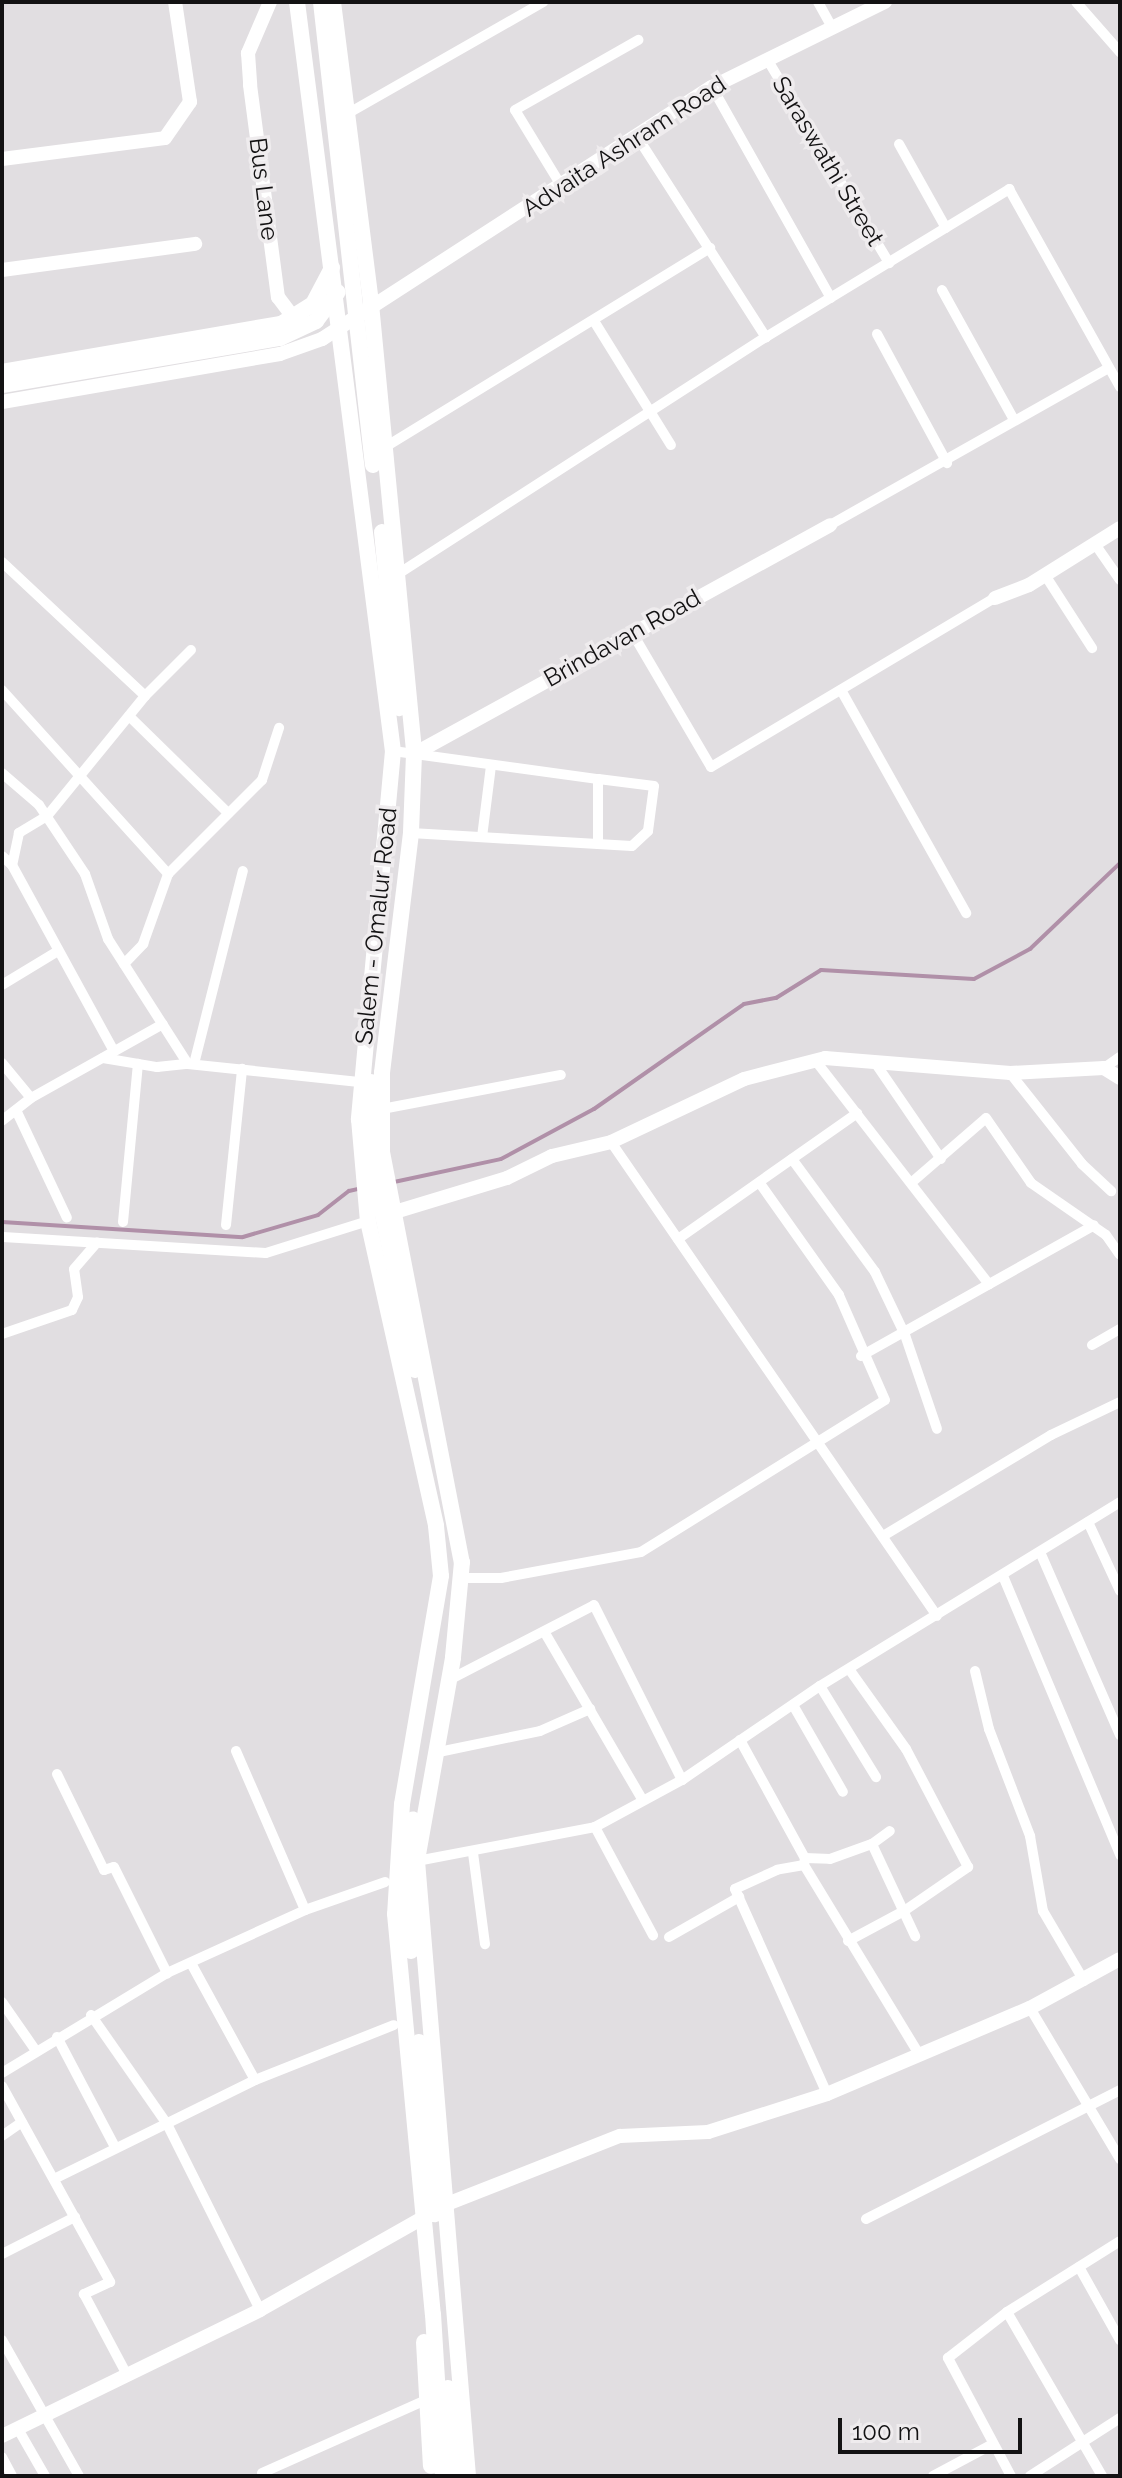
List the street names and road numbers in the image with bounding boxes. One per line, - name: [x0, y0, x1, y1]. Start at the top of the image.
- street label: Advaita Ashram Road: [517, 69, 731, 223]
- street label: Saraswathi Street: [766, 71, 890, 251]
- street label: Bus Lane: [243, 136, 285, 242]
- street label: Brindavan Road: [539, 583, 705, 693]
- street label: Salem - Omalur Road: [349, 806, 403, 1046]

